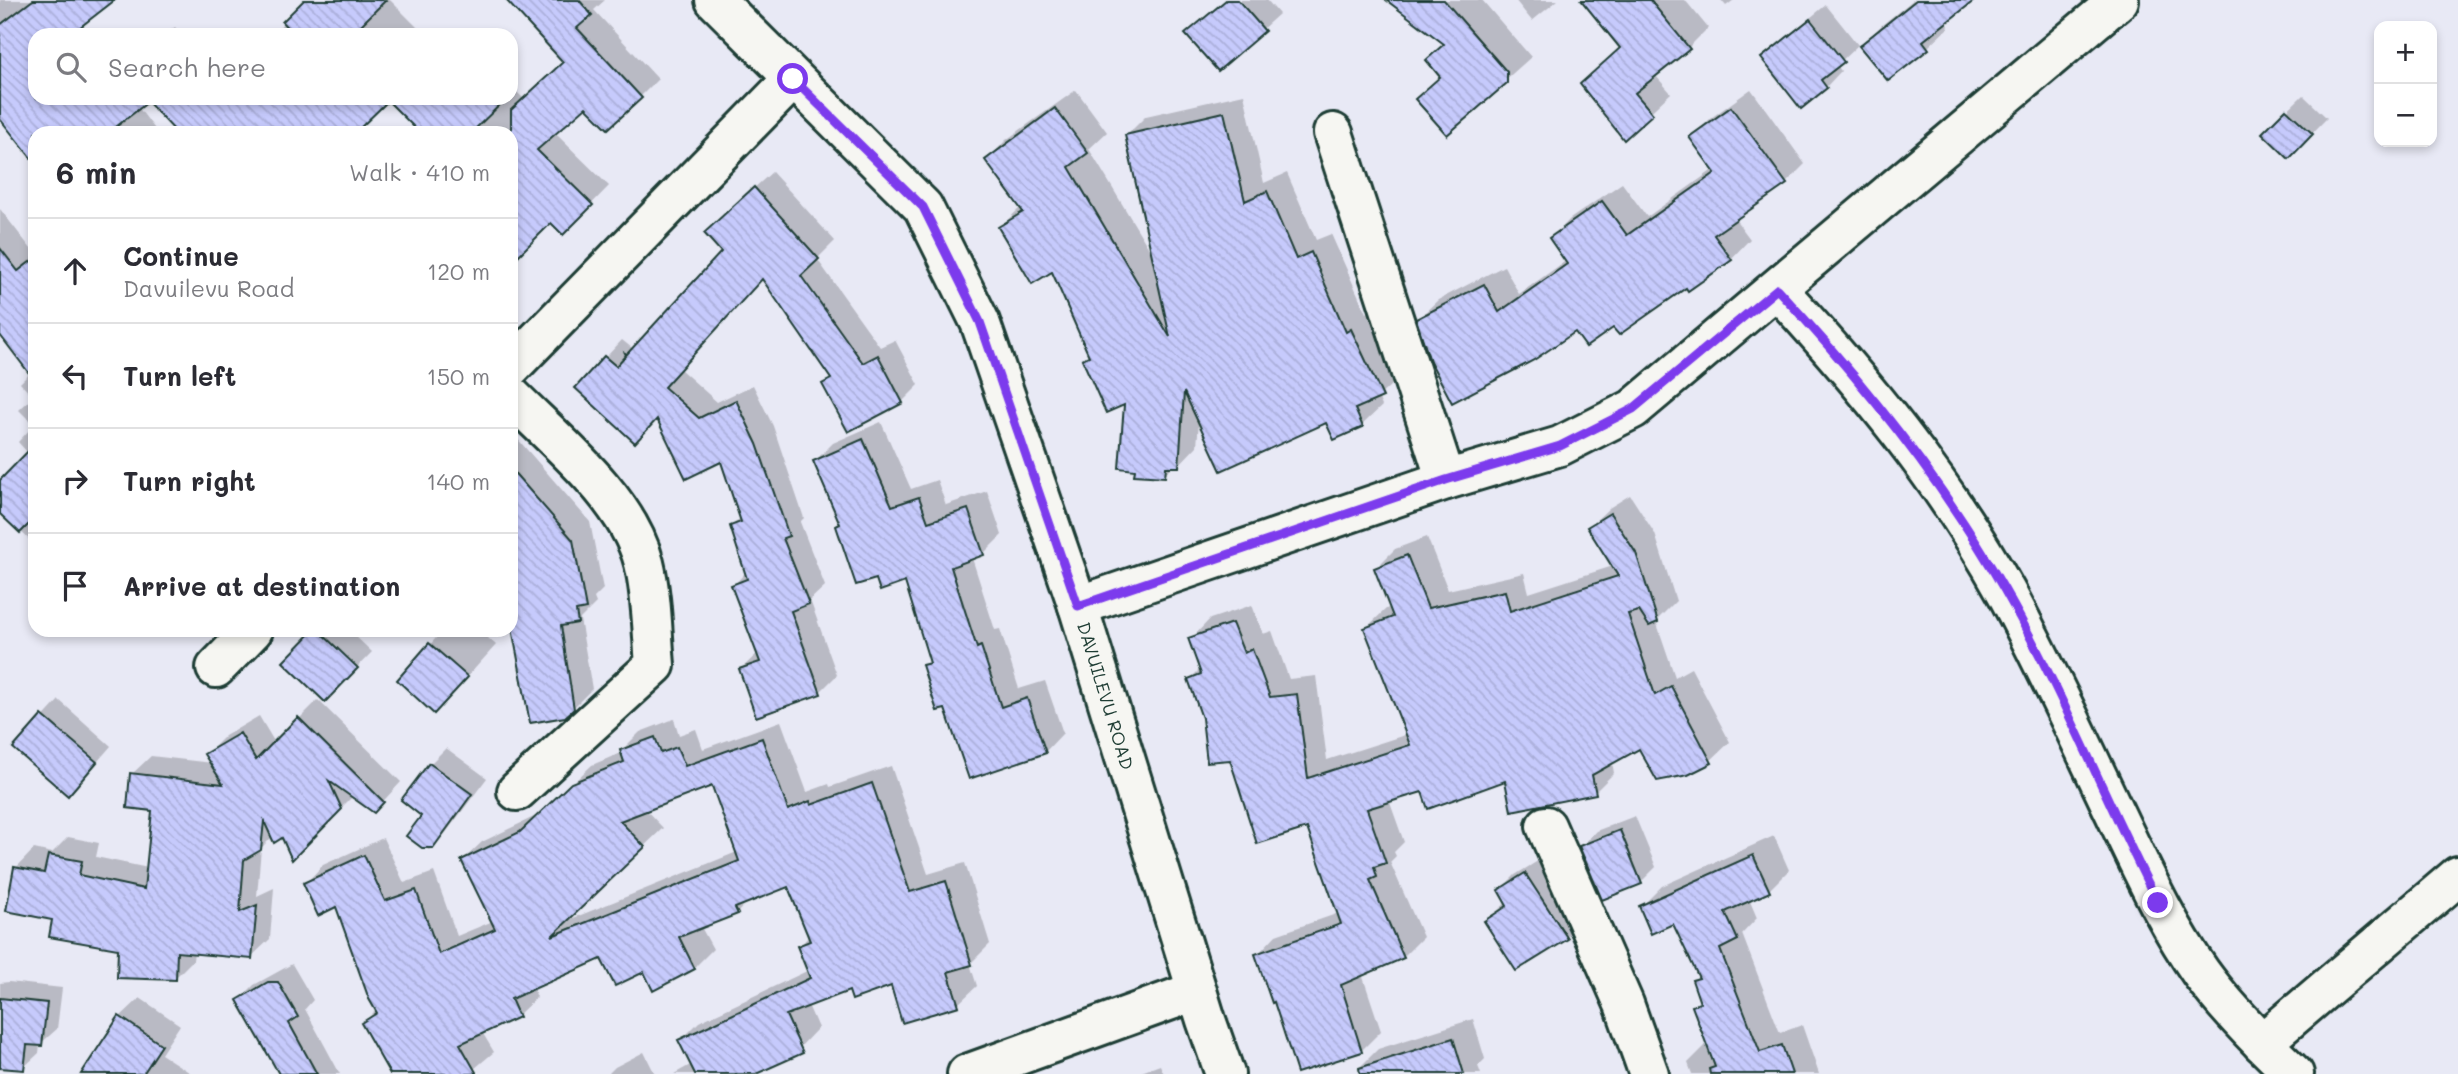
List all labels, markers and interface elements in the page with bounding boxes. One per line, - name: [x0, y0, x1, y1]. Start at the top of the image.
- map controls: [2374, 21, 2437, 147]
- button: +: [2374, 21, 2437, 84]
- search box: [28, 28, 518, 105]
- icon: search: [52, 48, 90, 86]
- text: Search here: [108, 50, 266, 84]
- route start: [777, 63, 808, 94]
- button: −: [2374, 84, 2437, 147]
- text: 6 min: [56, 152, 136, 192]
- text: Walk · 410 m: [349, 157, 490, 187]
- text: Continue: [123, 239, 239, 273]
- icon: ahead: [56, 252, 94, 290]
- text: 120 m: [427, 256, 490, 286]
- text: Davuilevu Road: [123, 273, 294, 303]
- icon: left: [56, 357, 94, 395]
- text: Turn left: [123, 359, 236, 393]
- text: 150 m: [426, 361, 490, 391]
- icon: right: [56, 462, 94, 500]
- text: Turn right: [123, 464, 256, 498]
- text: 140 m: [426, 466, 490, 496]
- icon: arrive: [56, 567, 94, 605]
- text: Arrive at destination: [123, 569, 400, 603]
- street label: DAVUILEVU ROAD: [1072, 619, 1140, 773]
- route end: [2142, 887, 2173, 918]

